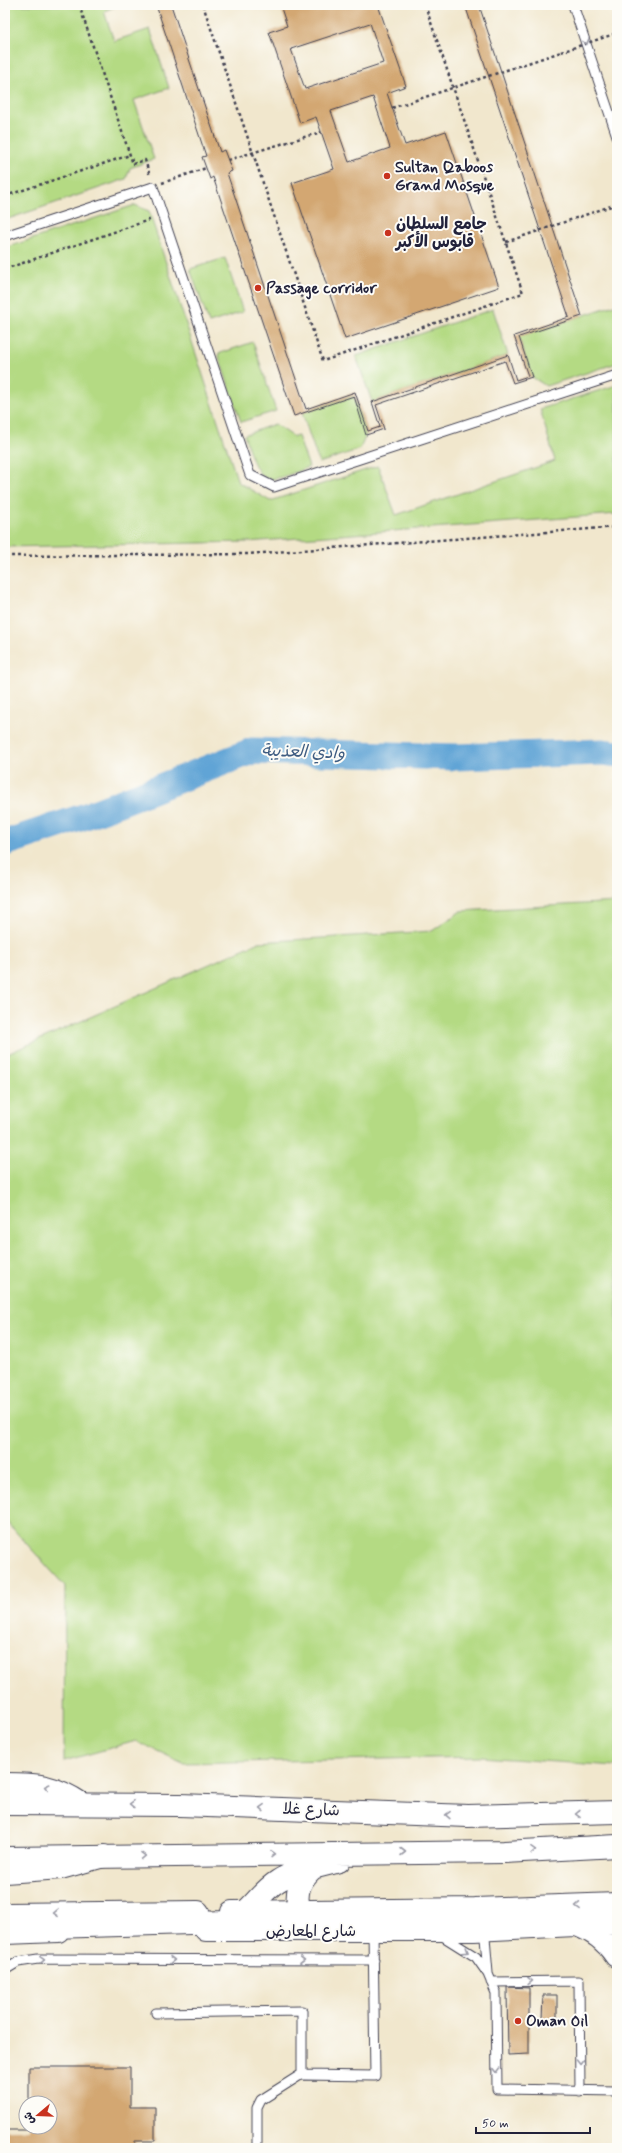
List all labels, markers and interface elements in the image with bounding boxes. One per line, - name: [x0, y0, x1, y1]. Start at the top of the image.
- one-way arrow: [581, 38, 589, 45]
- place label: Sultan Qaboos Grand Mosque: [395, 157, 494, 196]
- marker: Sultan Qaboos Grand Mosque: [382, 171, 392, 181]
- place label: جامع السلطان قابوس الأكبر: [394, 214, 487, 253]
- marker: جامع السلطان قابوس الأكبر: [383, 228, 393, 238]
- place label: Passage corridor: [266, 278, 377, 300]
- marker: Passage corridor: [253, 283, 263, 293]
- water label: وادي العذيبة: [261, 740, 345, 765]
- one-way arrow: [44, 1784, 50, 1792]
- street label: شارع غلا: [282, 1799, 340, 1821]
- one-way arrow: [129, 1800, 135, 1808]
- one-way arrow: [259, 1804, 265, 1812]
- one-way arrow: [575, 1810, 581, 1819]
- one-way arrow: [445, 1811, 451, 1820]
- one-way arrow: [530, 1846, 536, 1855]
- one-way arrow: [400, 1848, 406, 1856]
- one-way arrow: [270, 1850, 276, 1858]
- one-way arrow: [140, 1851, 146, 1860]
- one-way arrow: [575, 1902, 581, 1910]
- one-way arrow: [53, 1908, 59, 1917]
- street label: شارع المعارض: [266, 1921, 356, 1942]
- one-way arrow: [462, 1946, 469, 1954]
- one-way arrow: [39, 1955, 45, 1964]
- one-way arrow: [169, 1956, 175, 1964]
- one-way arrow: [299, 1956, 305, 1964]
- one-way arrow: [527, 1977, 533, 1985]
- place label: Oman Oil: [526, 2011, 588, 2032]
- marker: Oman Oil: [513, 2016, 523, 2026]
- one-way arrow: [576, 2059, 584, 2065]
- one-way arrow: [492, 2067, 501, 2073]
- north arrow: [18, 2095, 58, 2135]
- scale bar: [476, 2109, 590, 2135]
- text: ش: [21, 2110, 38, 2126]
- text: 50 m: [482, 2116, 509, 2132]

